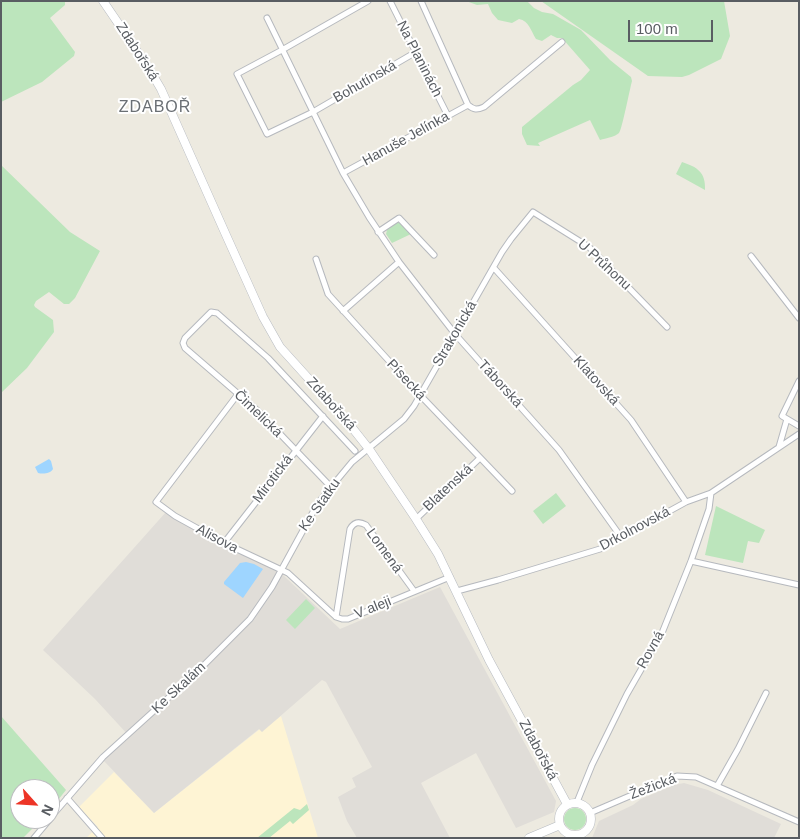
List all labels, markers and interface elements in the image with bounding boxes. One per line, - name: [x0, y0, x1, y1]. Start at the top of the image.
- scale bar: [630, 10, 715, 42]
- street label: Na Planinách: [393, 18, 445, 100]
- street label: Zdabořská: [112, 20, 162, 84]
- text: 100 m: [636, 20, 678, 37]
- street label: Bohutínská: [330, 57, 400, 107]
- district label: ZDABOŘ: [118, 98, 192, 118]
- street label: Hanuše Jelínka: [360, 108, 452, 170]
- street label: U Průhonu: [574, 236, 634, 294]
- street label: Strakonická: [429, 298, 481, 370]
- street label: Klatovská: [569, 353, 623, 409]
- street label: Písecká: [383, 356, 429, 404]
- street label: Táborská: [474, 357, 526, 411]
- street label: Zdabořská: [303, 374, 359, 434]
- street label: Čimelická: [230, 387, 286, 441]
- street label: Mirotická: [249, 452, 297, 506]
- street label: Blatenská: [420, 461, 476, 515]
- street label: Ke Statku: [296, 475, 344, 535]
- street label: Drkolnovská: [597, 504, 673, 554]
- street label: Alisova: [193, 521, 241, 557]
- street label: Lomená: [362, 526, 406, 576]
- street label: V aleji: [352, 593, 394, 623]
- street label: Rovná: [634, 628, 668, 672]
- street label: Ke Skalám: [149, 659, 209, 717]
- street label: Zdabořská: [515, 717, 561, 783]
- street label: Žežická: [627, 771, 679, 803]
- north arrow: [10, 779, 60, 829]
- text: N: [38, 802, 57, 818]

